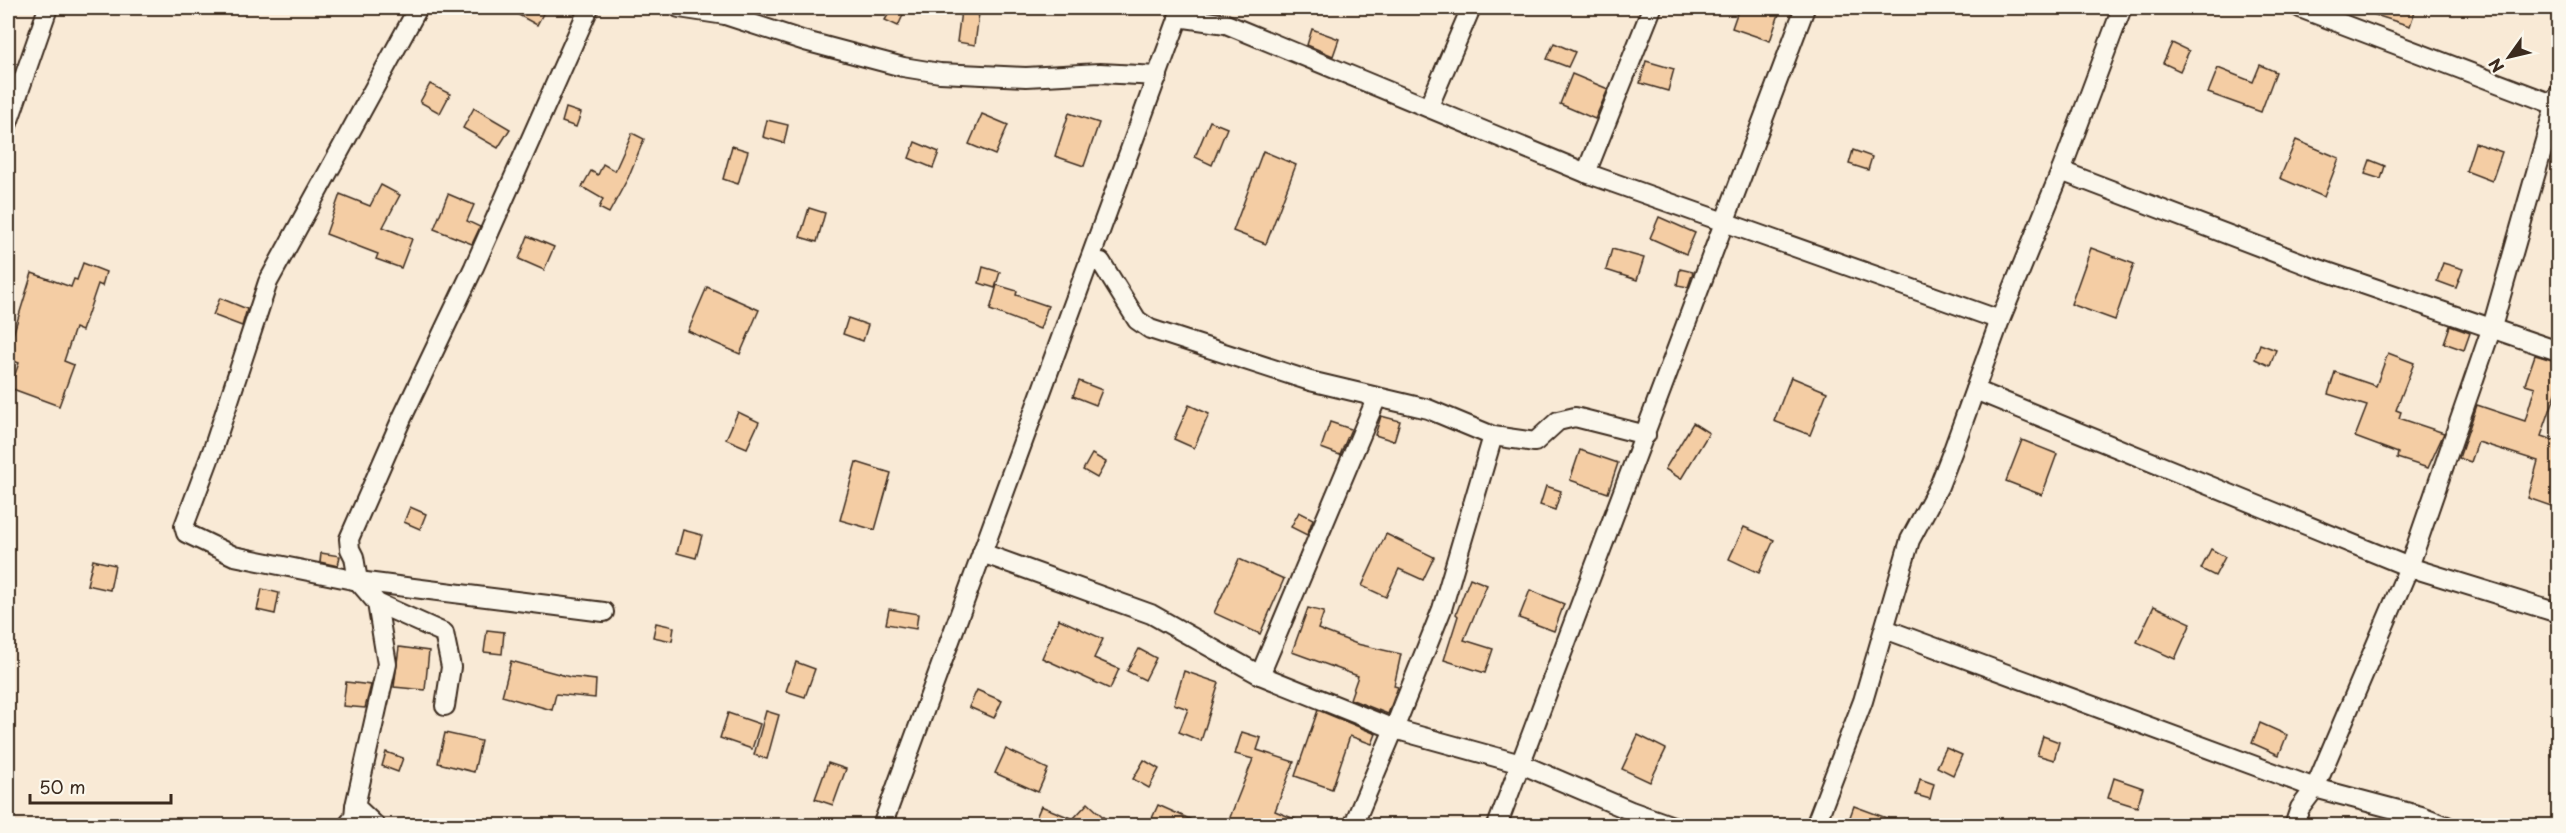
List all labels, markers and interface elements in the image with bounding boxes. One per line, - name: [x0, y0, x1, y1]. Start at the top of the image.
- north arrow: [2479, 27, 2539, 87]
- text: N: [2482, 54, 2509, 78]
- scale bar: [30, 767, 171, 805]
- text: 50 m: [39, 773, 86, 800]

